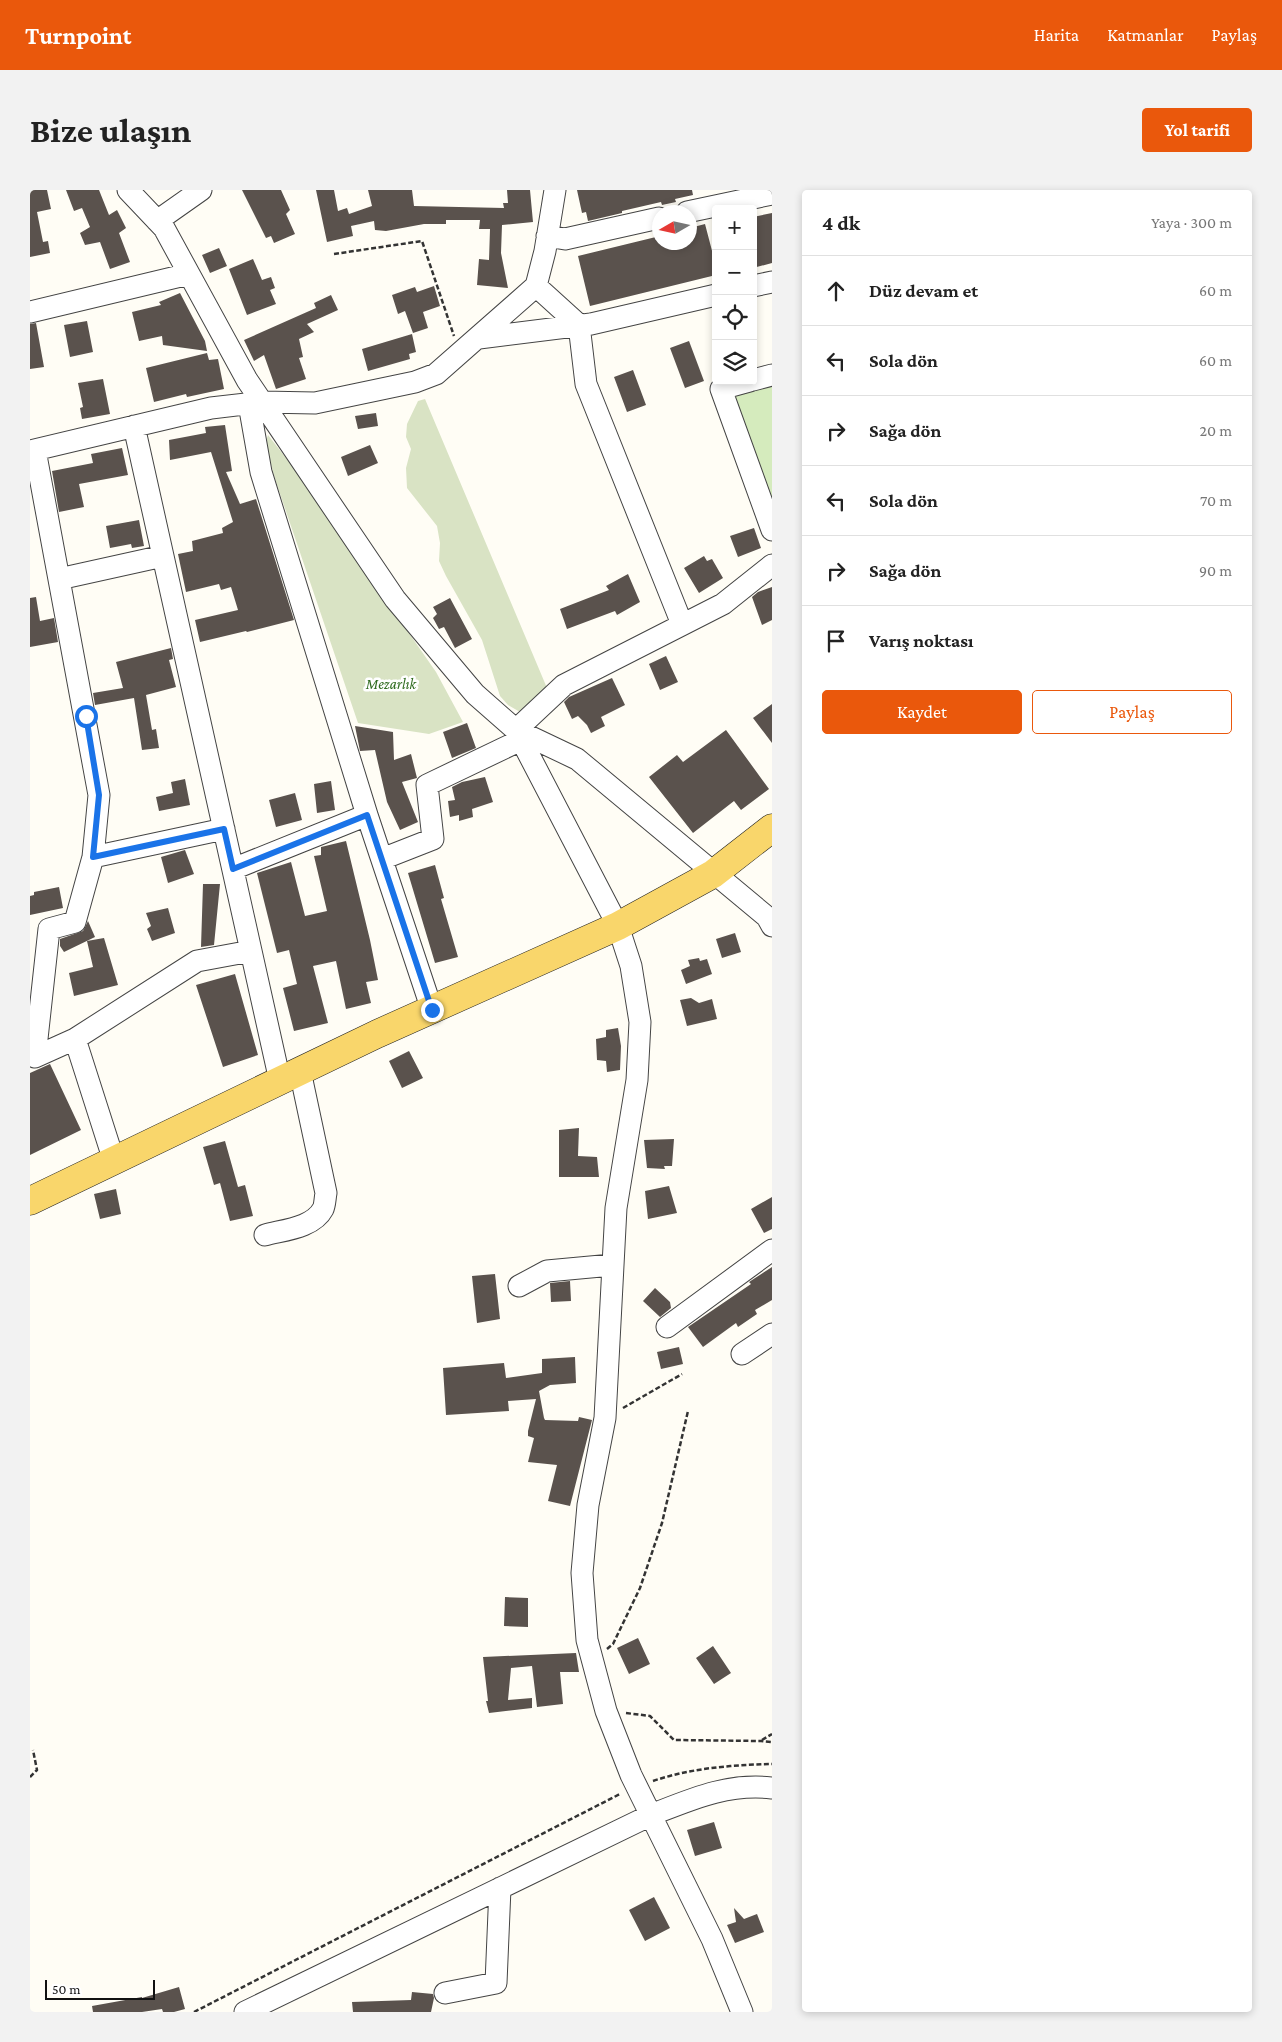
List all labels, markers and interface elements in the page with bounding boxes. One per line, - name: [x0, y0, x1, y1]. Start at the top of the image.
- text: Turnpoint: [25, 22, 131, 49]
- text: Harita: [1034, 25, 1079, 45]
- text: Katmanlar: [1107, 25, 1184, 45]
- text: Paylaş: [1212, 25, 1257, 45]
- button: Yol tarifi: [1142, 108, 1252, 152]
- text: Bize ulaşın: [30, 111, 191, 150]
- north arrow: [652, 205, 697, 250]
- map controls: [712, 205, 757, 385]
- button: +: [712, 205, 757, 250]
- text: 4 dk: [822, 211, 860, 235]
- text: Yaya · 300 m: [1151, 214, 1232, 231]
- button: −: [712, 250, 757, 295]
- icon: ahead: [822, 277, 850, 305]
- text: Düz devam et: [869, 280, 978, 301]
- text: 60 m: [1199, 282, 1232, 299]
- button: locate: [712, 295, 757, 340]
- button: layers: [712, 340, 757, 385]
- icon: left: [822, 347, 850, 375]
- text: Sola dön: [869, 350, 938, 371]
- text: 60 m: [1199, 352, 1232, 369]
- icon: right: [822, 417, 850, 445]
- text: Sağa dön: [869, 420, 941, 441]
- text: 20 m: [1199, 422, 1232, 439]
- icon: left: [822, 487, 850, 515]
- text: Sola dön: [869, 490, 938, 511]
- text: 70 m: [1200, 492, 1232, 509]
- icon: right: [822, 557, 850, 585]
- text: Sağa dön: [869, 560, 941, 581]
- text: 90 m: [1199, 562, 1232, 579]
- icon: arrive: [822, 627, 850, 655]
- text: Varış noktası: [869, 630, 974, 651]
- park label: Mezarlık: [365, 676, 418, 692]
- button: Kaydet: [822, 690, 1022, 734]
- button: Paylaş: [1032, 690, 1232, 734]
- route start: [75, 705, 98, 728]
- route end: [421, 999, 444, 1022]
- scale bar: [45, 1977, 155, 2000]
- text: 50 m: [52, 1981, 80, 1997]

